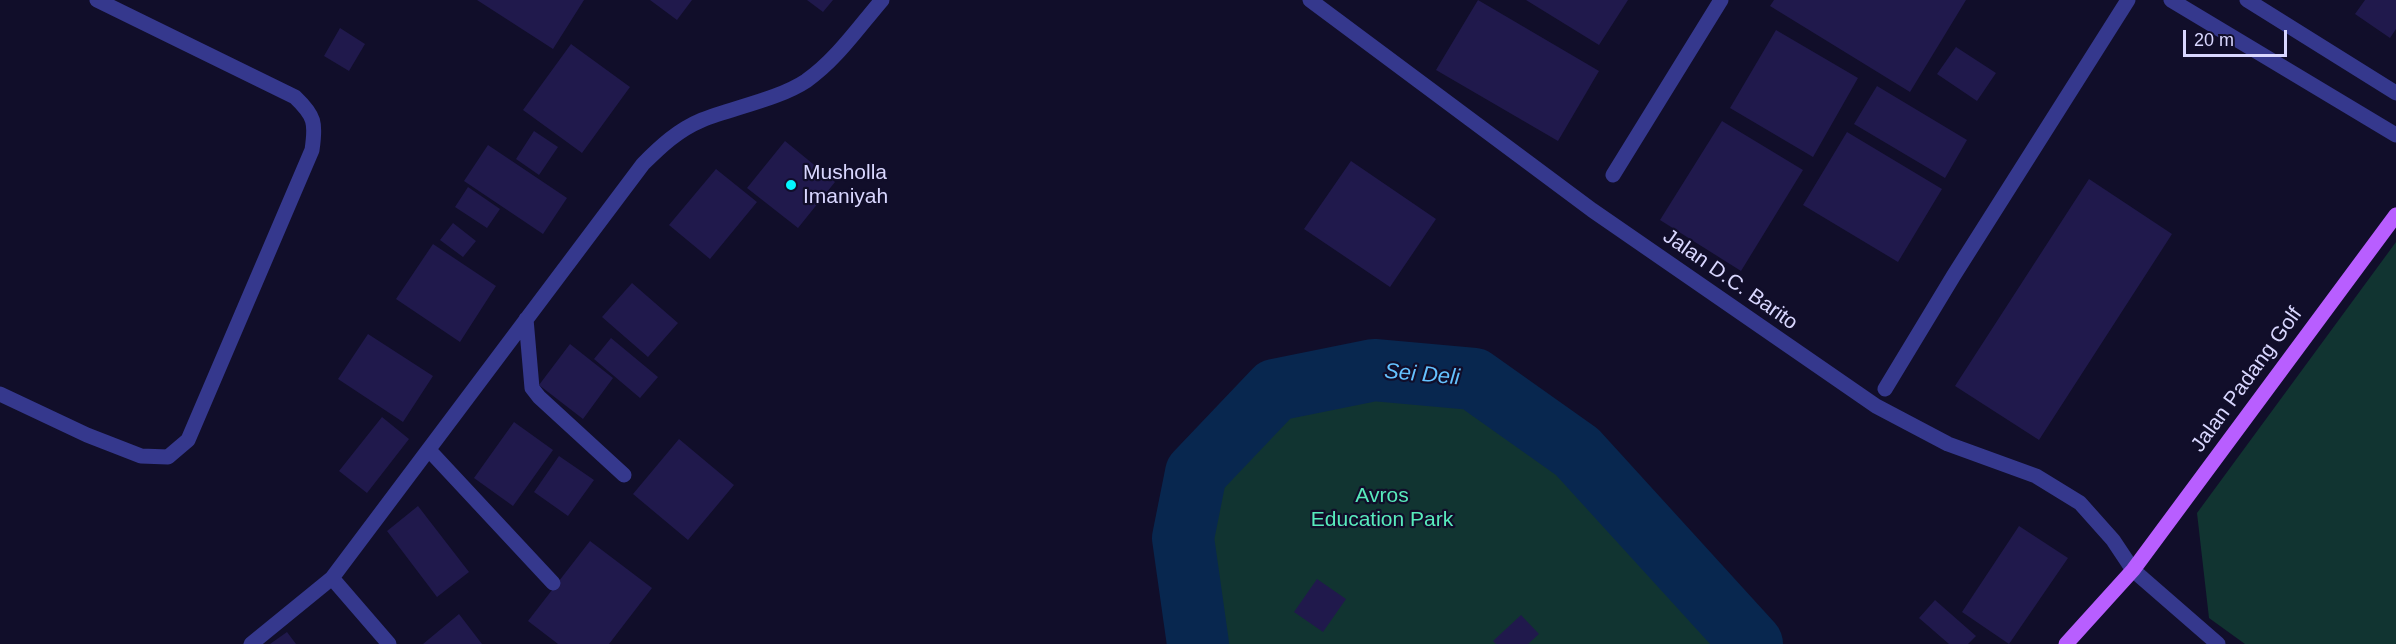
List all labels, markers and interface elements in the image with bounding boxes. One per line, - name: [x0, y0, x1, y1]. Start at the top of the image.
- scale bar: [2186, 18, 2290, 56]
- text: 20 m: [2194, 30, 2234, 50]
- place label: Musholla Imaniyah: [803, 160, 888, 210]
- marker: Musholla Imaniyah: [784, 178, 798, 192]
- street label: Jalan D.C. Barito: [1658, 224, 1802, 336]
- street label: Jalan Padang Golf: [2186, 303, 2308, 457]
- water label: Sei Deli: [1383, 359, 1461, 391]
- park label: Avros Education Park: [1311, 483, 1453, 533]

